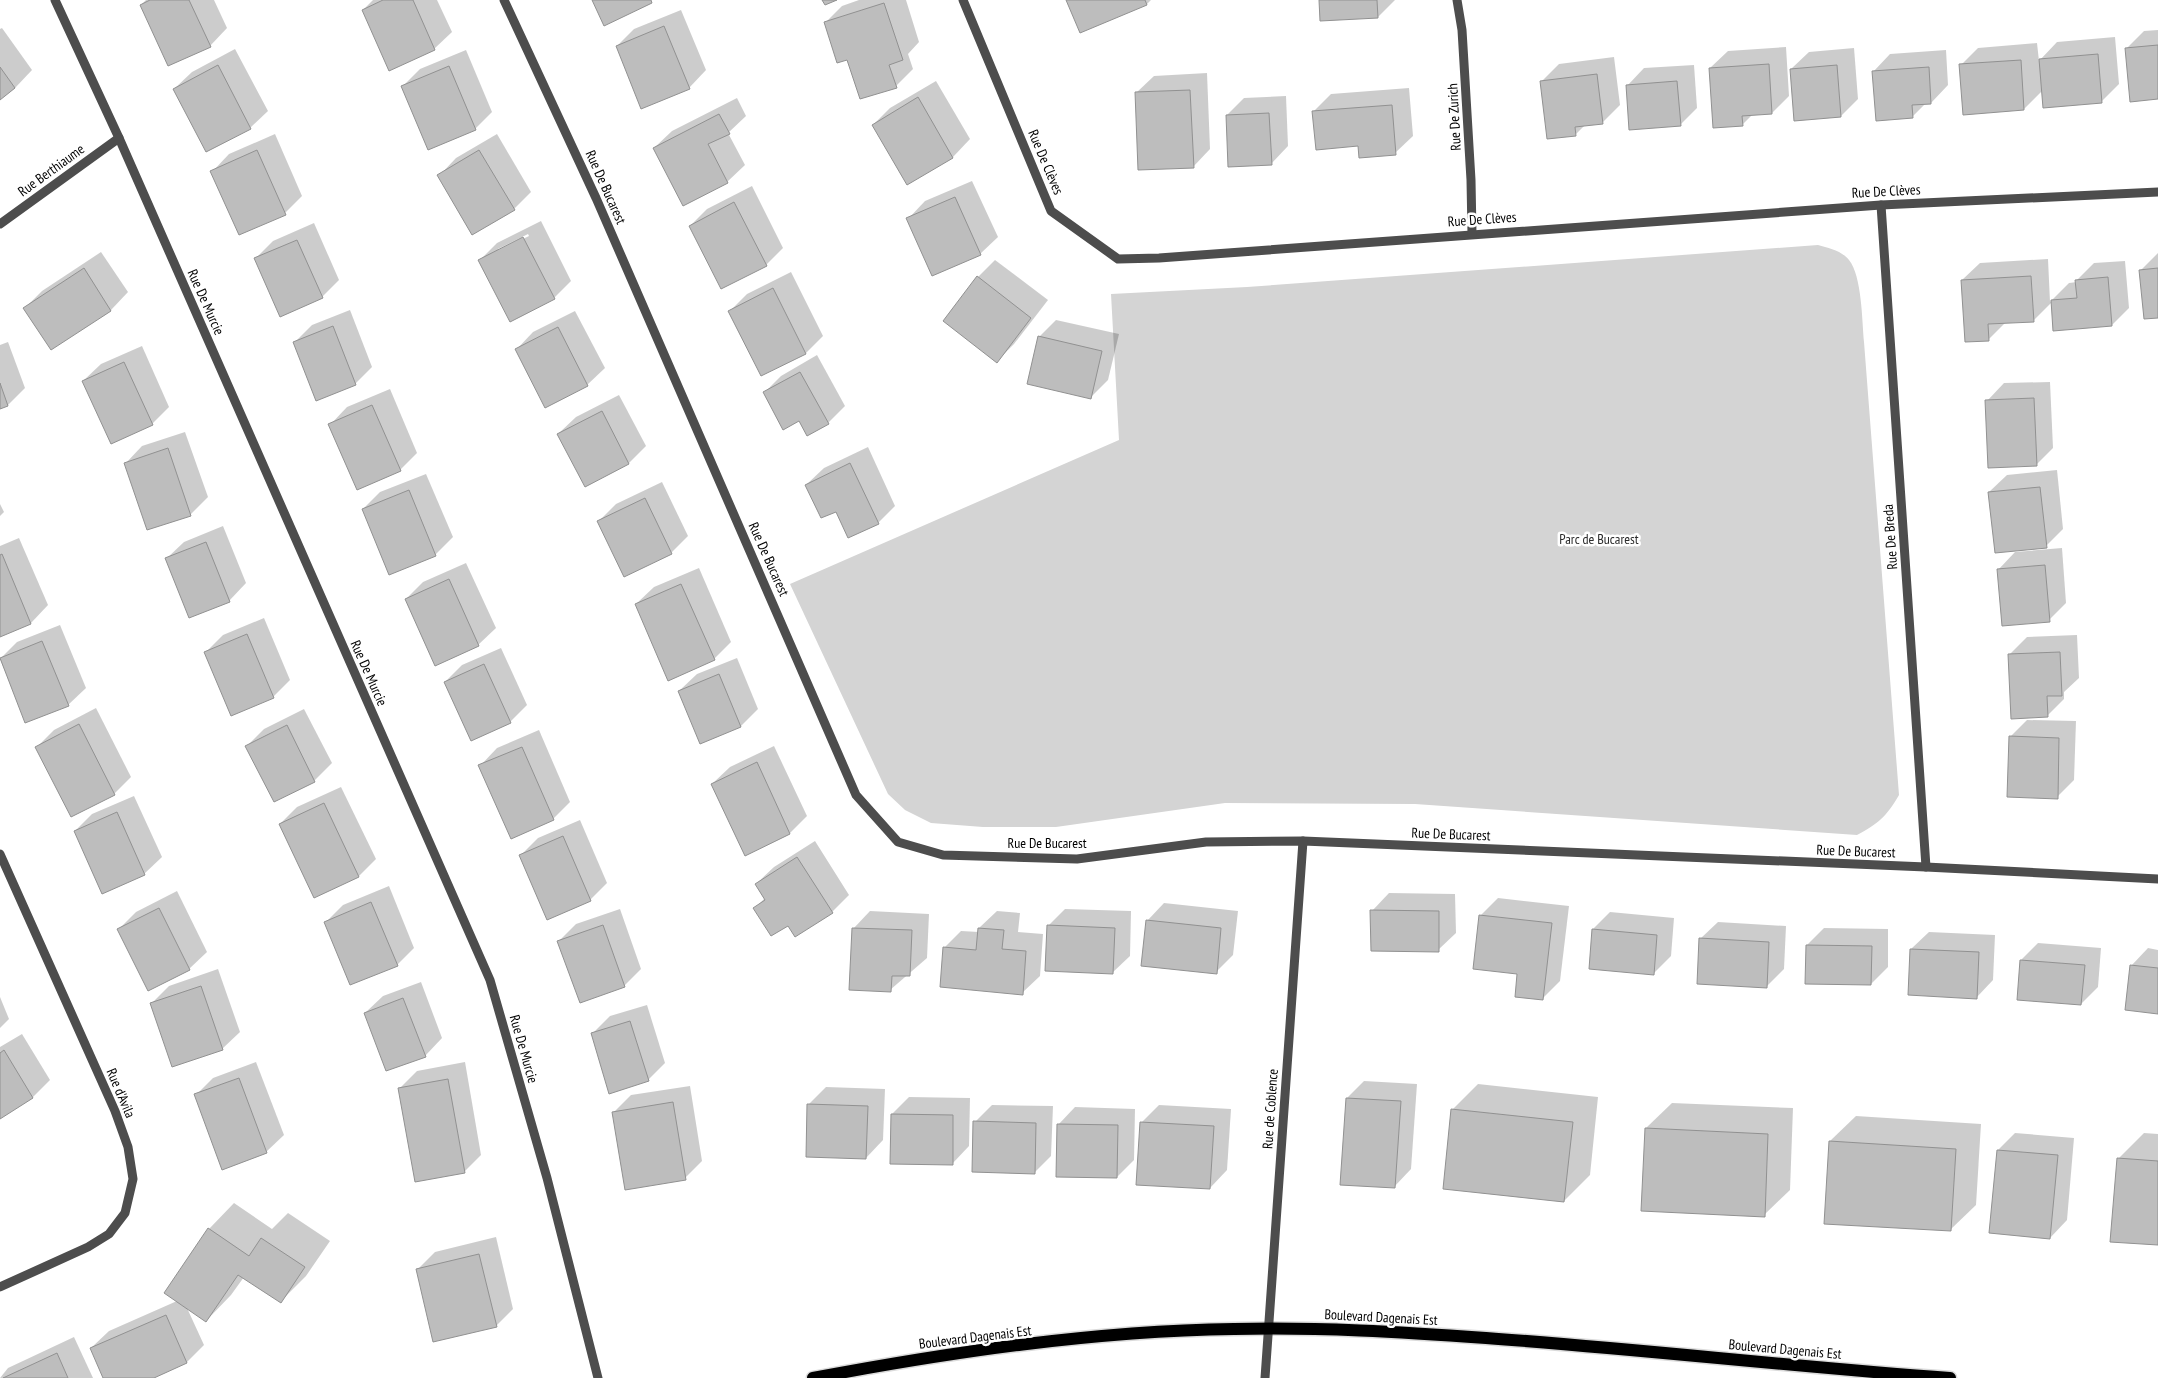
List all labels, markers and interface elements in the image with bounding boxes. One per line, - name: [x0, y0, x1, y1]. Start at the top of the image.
- street label: Rue De Zurich: [1443, 83, 1465, 151]
- street label: Rue De Clèves: [1024, 127, 1068, 197]
- street label: Rue Berthiaume: [14, 140, 88, 200]
- street label: Rue De Bucarest: [582, 147, 630, 227]
- street label: Rue De Clèves: [1851, 180, 1921, 202]
- street label: Rue De Clèves: [1447, 208, 1517, 230]
- street label: Rue De Murcie: [183, 266, 229, 338]
- street label: Rue De Breda: [1879, 504, 1901, 570]
- street label: Rue De Bucarest: [745, 519, 793, 599]
- park label: Parc de Bucarest: [1559, 530, 1639, 548]
- street label: Rue De Murcie: [346, 637, 392, 709]
- street label: Rue De Bucarest: [1411, 824, 1491, 844]
- street label: Rue De Bucarest: [1007, 834, 1087, 852]
- street label: Rue De Bucarest: [1816, 841, 1896, 861]
- street label: Rue De Murcie: [506, 1013, 542, 1085]
- street label: Rue d'Avila: [103, 1065, 139, 1121]
- street label: Rue de Coblence: [1258, 1068, 1282, 1150]
- street label: Boulevard Dagenais Est: [1324, 1305, 1438, 1329]
- street label: Boulevard Dagenais Est: [918, 1321, 1032, 1353]
- street label: Boulevard Dagenais Est: [1728, 1335, 1842, 1363]

